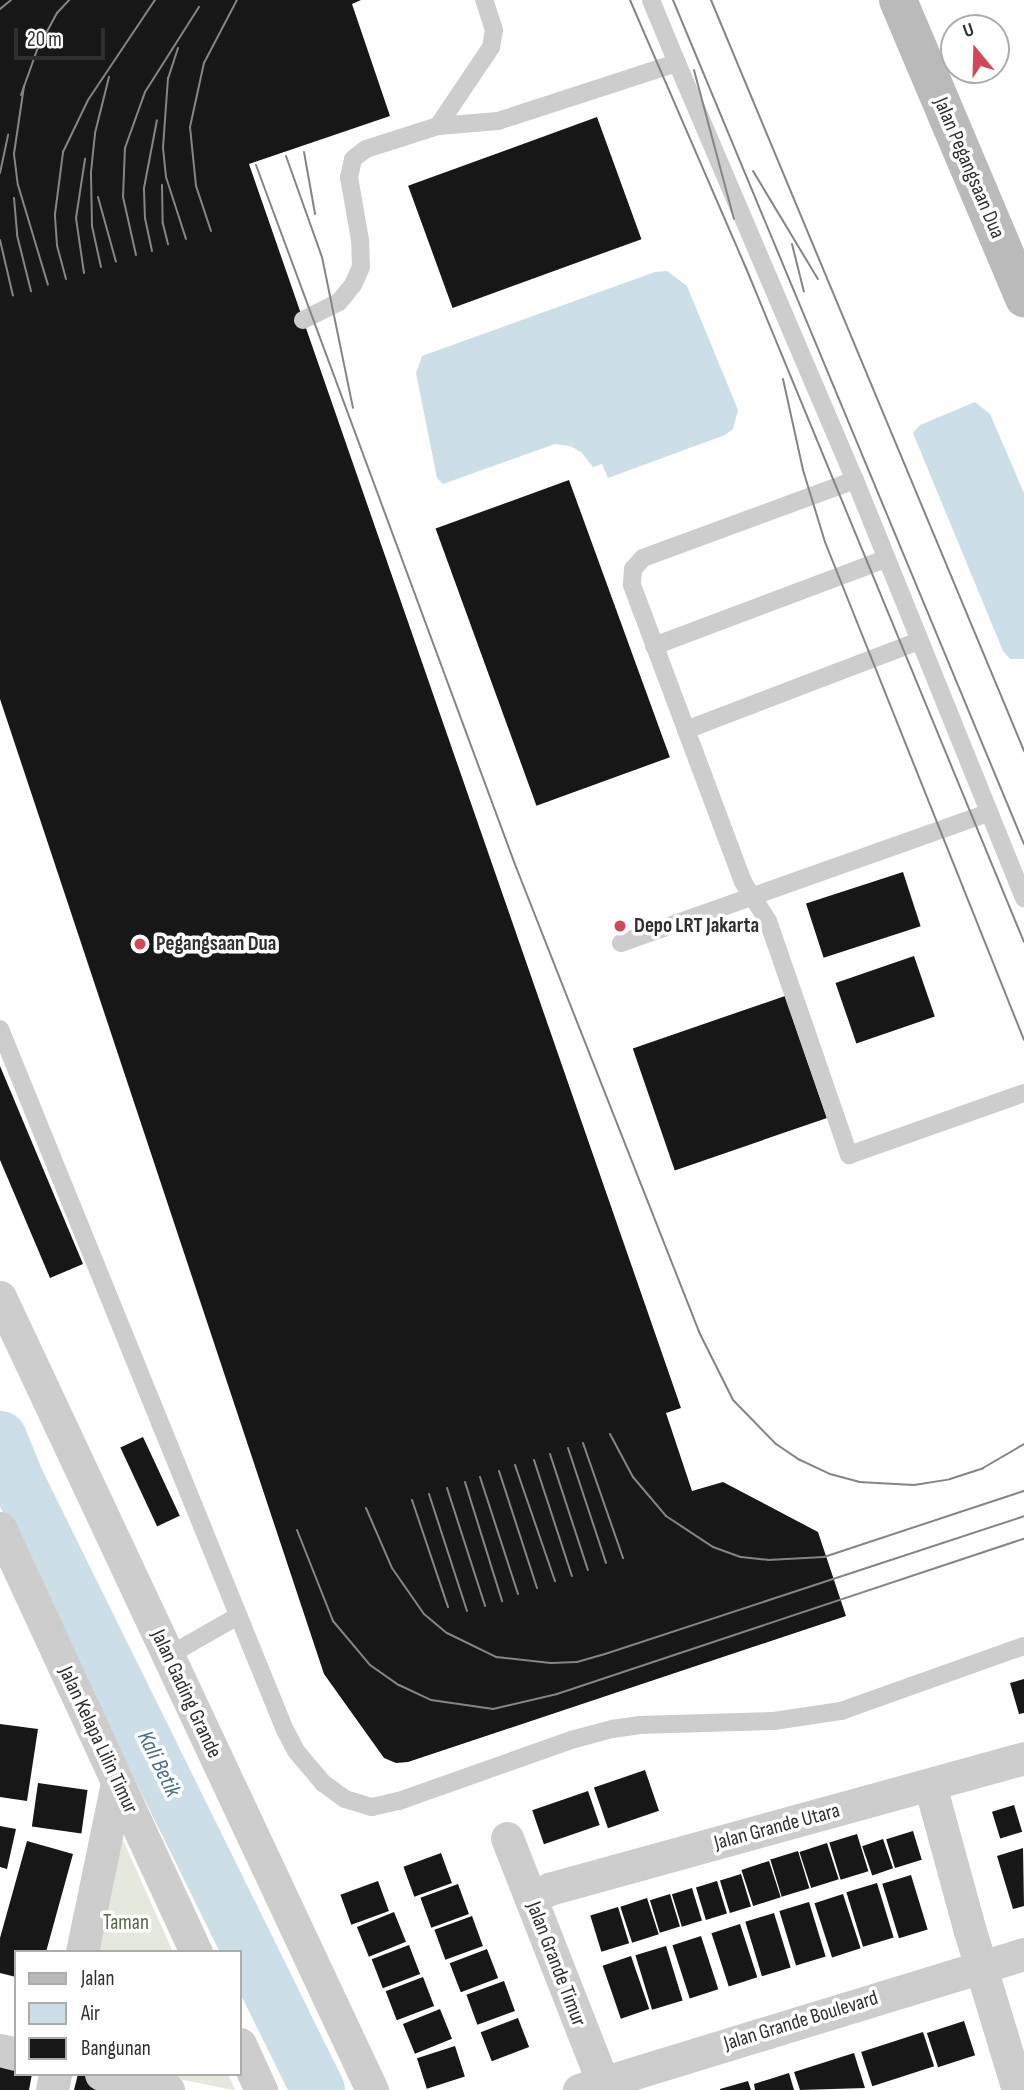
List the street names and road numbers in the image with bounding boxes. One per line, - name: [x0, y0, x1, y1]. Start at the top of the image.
- street label: Jalan Pegangsaan Dua: [928, 94, 1010, 242]
- street label: Jalan Gading Grande: [145, 1626, 227, 1762]
- street label: Jalan Kelapa Lilin Timur: [53, 1662, 143, 1818]
- street label: Jalan Grande Utara: [711, 1798, 843, 1856]
- street label: Jalan Grande Timur: [521, 1898, 591, 2030]
- street label: Jalan Grande Boulevard: [721, 1986, 881, 2056]

